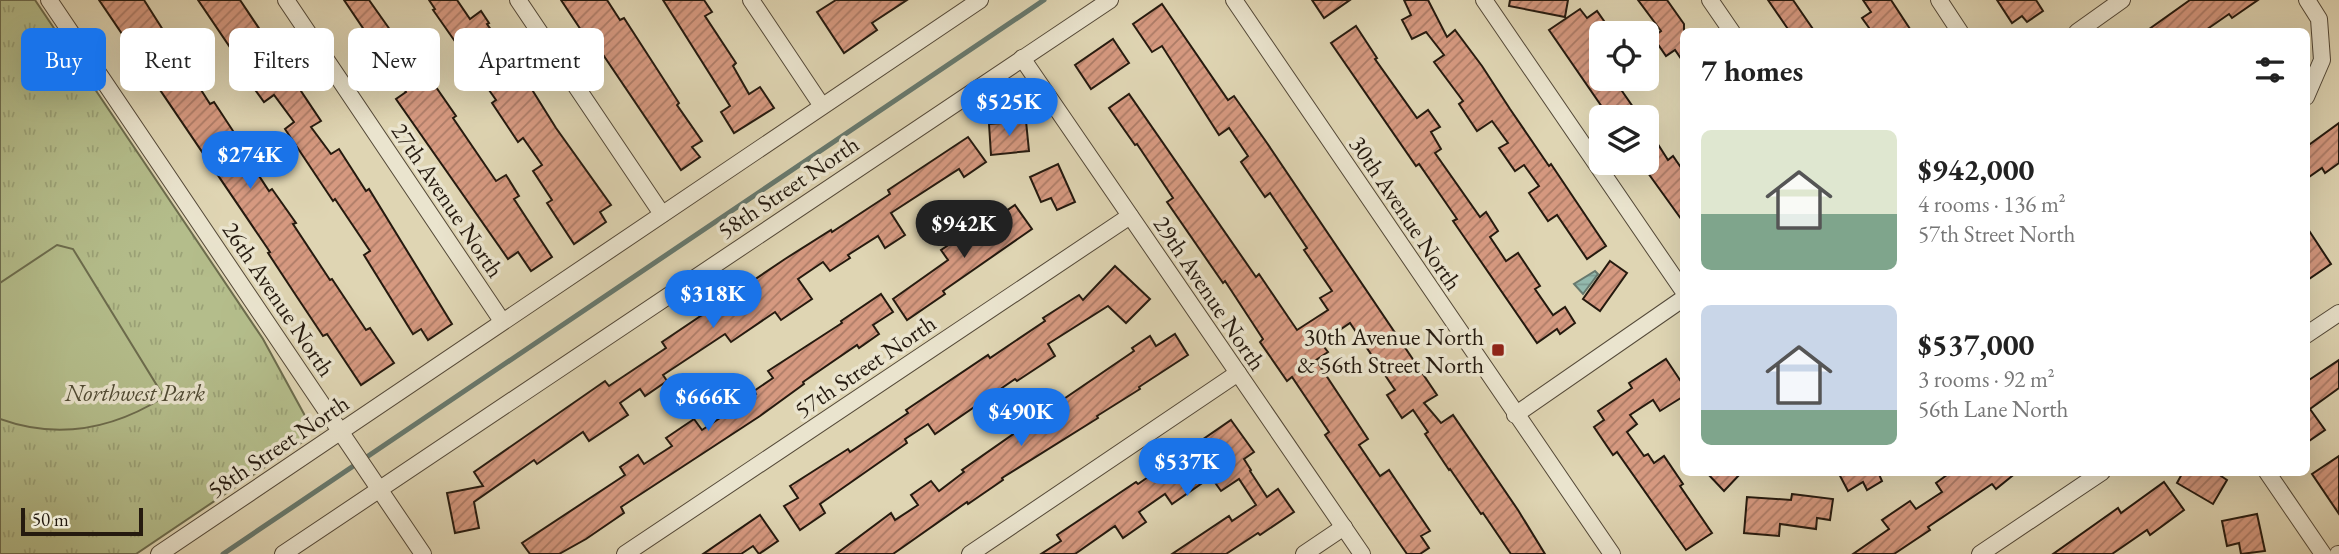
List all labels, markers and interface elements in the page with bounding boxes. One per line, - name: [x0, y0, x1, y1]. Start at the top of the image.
- map controls: [1589, 21, 1659, 175]
- button: locate: [1589, 21, 1659, 91]
- chip: Buy: [21, 28, 106, 91]
- chip: Rent: [120, 28, 215, 91]
- chip: Filters: [229, 28, 334, 91]
- chip: New: [348, 28, 440, 91]
- chip: Apartment: [454, 28, 604, 91]
- text: 7 homes: [1701, 51, 1803, 90]
- icon: filters: [2251, 51, 2289, 89]
- pin: $525K: [960, 78, 1058, 138]
- text: $525K: [977, 86, 1041, 116]
- button: layers: [1589, 105, 1659, 175]
- street label: 27th Avenue North: [385, 117, 511, 283]
- street label: 58th Street North: [711, 128, 865, 246]
- street label: 30th Avenue North: [1343, 130, 1469, 296]
- pin: $274K: [201, 132, 299, 191]
- text: $274K: [218, 139, 282, 169]
- text: $942,000: [1918, 150, 2034, 189]
- icon: home: [1757, 158, 1841, 242]
- text: 4 rooms · 136 m²: [1918, 189, 2066, 219]
- pin: $942K: [915, 201, 1013, 260]
- text: $942K: [932, 208, 996, 238]
- street label: 29th Avenue North: [1147, 210, 1273, 376]
- street label: 26th Avenue North: [216, 216, 342, 382]
- text: 57th Street North: [1918, 219, 2075, 249]
- pin: $318K: [664, 270, 762, 330]
- text: $318K: [681, 278, 745, 308]
- street label: 57th Street North: [788, 307, 942, 425]
- place label: 30th Avenue North & 56th Street North: [1297, 321, 1484, 380]
- text: $537,000: [1918, 325, 2034, 364]
- icon: home: [1757, 333, 1841, 417]
- marker: 30th Avenue North & 56th Street North: [1490, 342, 1506, 358]
- text: 3 rooms · 92 m²: [1918, 364, 2055, 394]
- pin: $666K: [659, 374, 757, 433]
- park label: Northwest Park: [64, 377, 205, 408]
- text: $666K: [676, 381, 740, 411]
- street label: 58th Street North: [201, 387, 355, 505]
- pin: $490K: [972, 388, 1070, 448]
- text: 56th Lane North: [1918, 394, 2068, 424]
- text: $490K: [989, 396, 1053, 426]
- pin: $537K: [1138, 438, 1236, 498]
- text: $537K: [1155, 446, 1219, 476]
- scale bar: [21, 505, 144, 537]
- text: 50 m: [32, 507, 69, 532]

